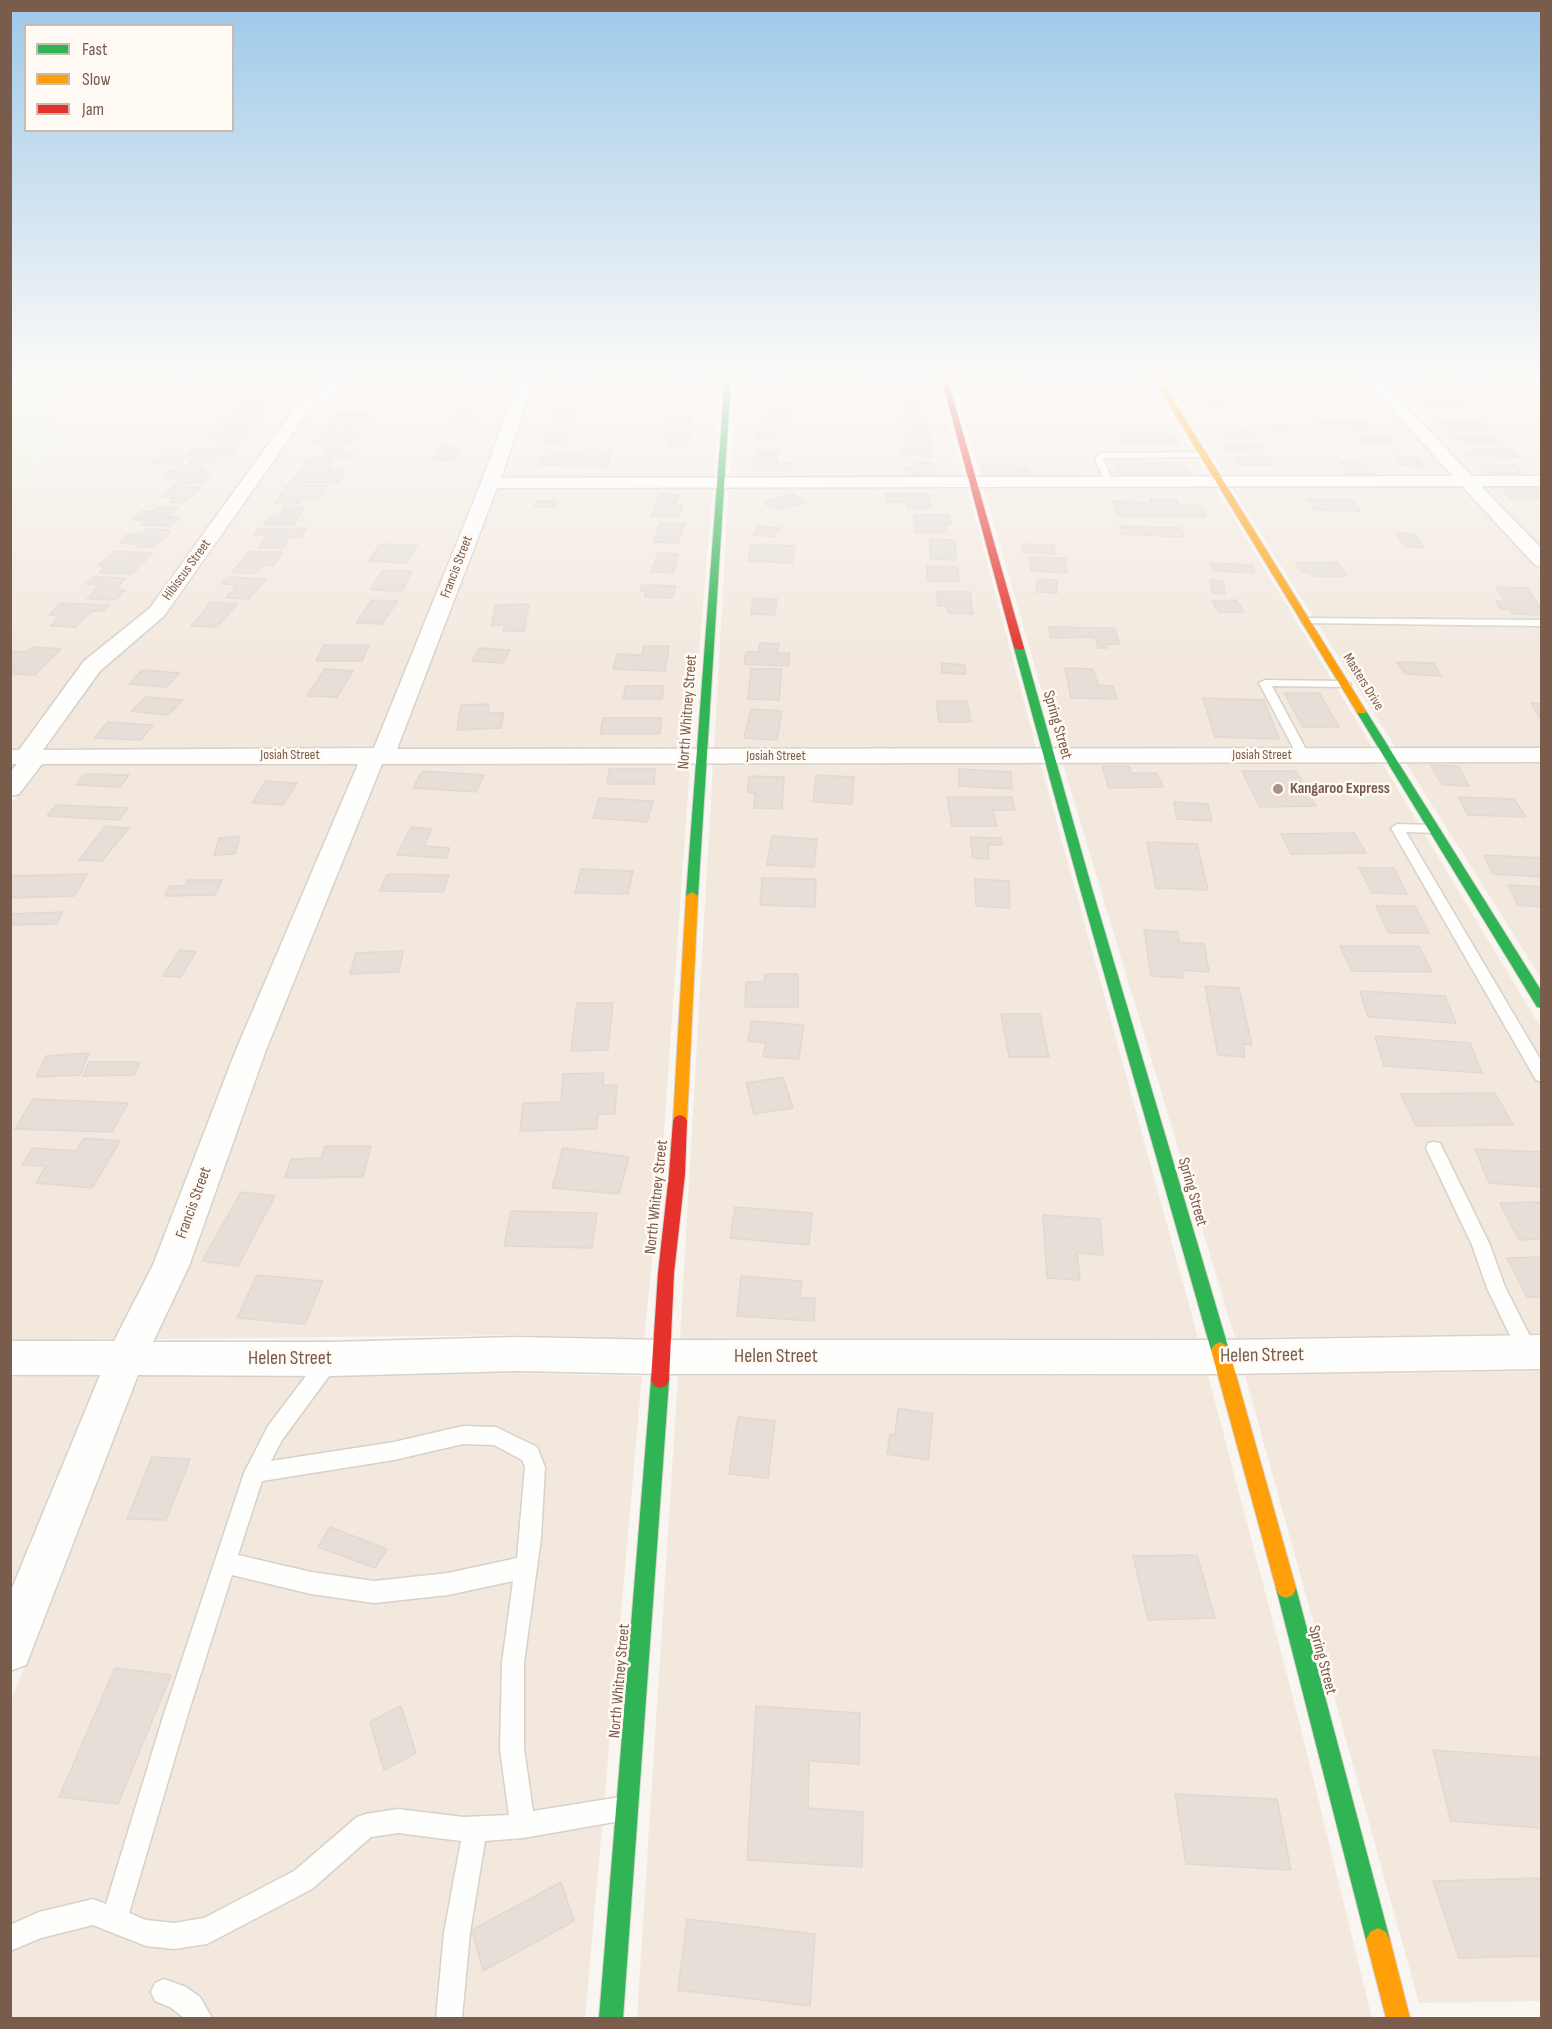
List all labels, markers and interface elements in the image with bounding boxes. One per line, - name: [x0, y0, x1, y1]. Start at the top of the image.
- legend: [24, 24, 234, 132]
- text: Fast: [82, 39, 107, 60]
- text: Slow: [82, 69, 111, 90]
- text: Jam: [82, 99, 104, 120]
- street label: Francis Street: [437, 533, 477, 601]
- street label: Hibiscus Street: [159, 536, 215, 604]
- street label: Masters Drive: [1339, 650, 1387, 714]
- street label: North Whitney Street: [674, 654, 702, 770]
- street label: Spring Street: [1038, 688, 1076, 762]
- street label: Josiah Street: [260, 747, 320, 763]
- street label: Josiah Street: [1232, 747, 1292, 763]
- street label: Josiah Street: [746, 748, 806, 764]
- place label: Kangaroo Express: [1290, 779, 1390, 799]
- marker: Kangaroo Express: [1271, 782, 1285, 796]
- street label: North Whitney Street: [641, 1139, 673, 1255]
- street label: Spring Street: [1173, 1155, 1211, 1229]
- street label: Francis Street: [172, 1165, 216, 1241]
- street label: Helen Street: [1220, 1343, 1304, 1369]
- street label: Helen Street: [734, 1345, 818, 1369]
- street label: Helen Street: [248, 1347, 332, 1371]
- street label: North Whitney Street: [605, 1623, 635, 1739]
- street label: Spring Street: [1304, 1623, 1340, 1697]

